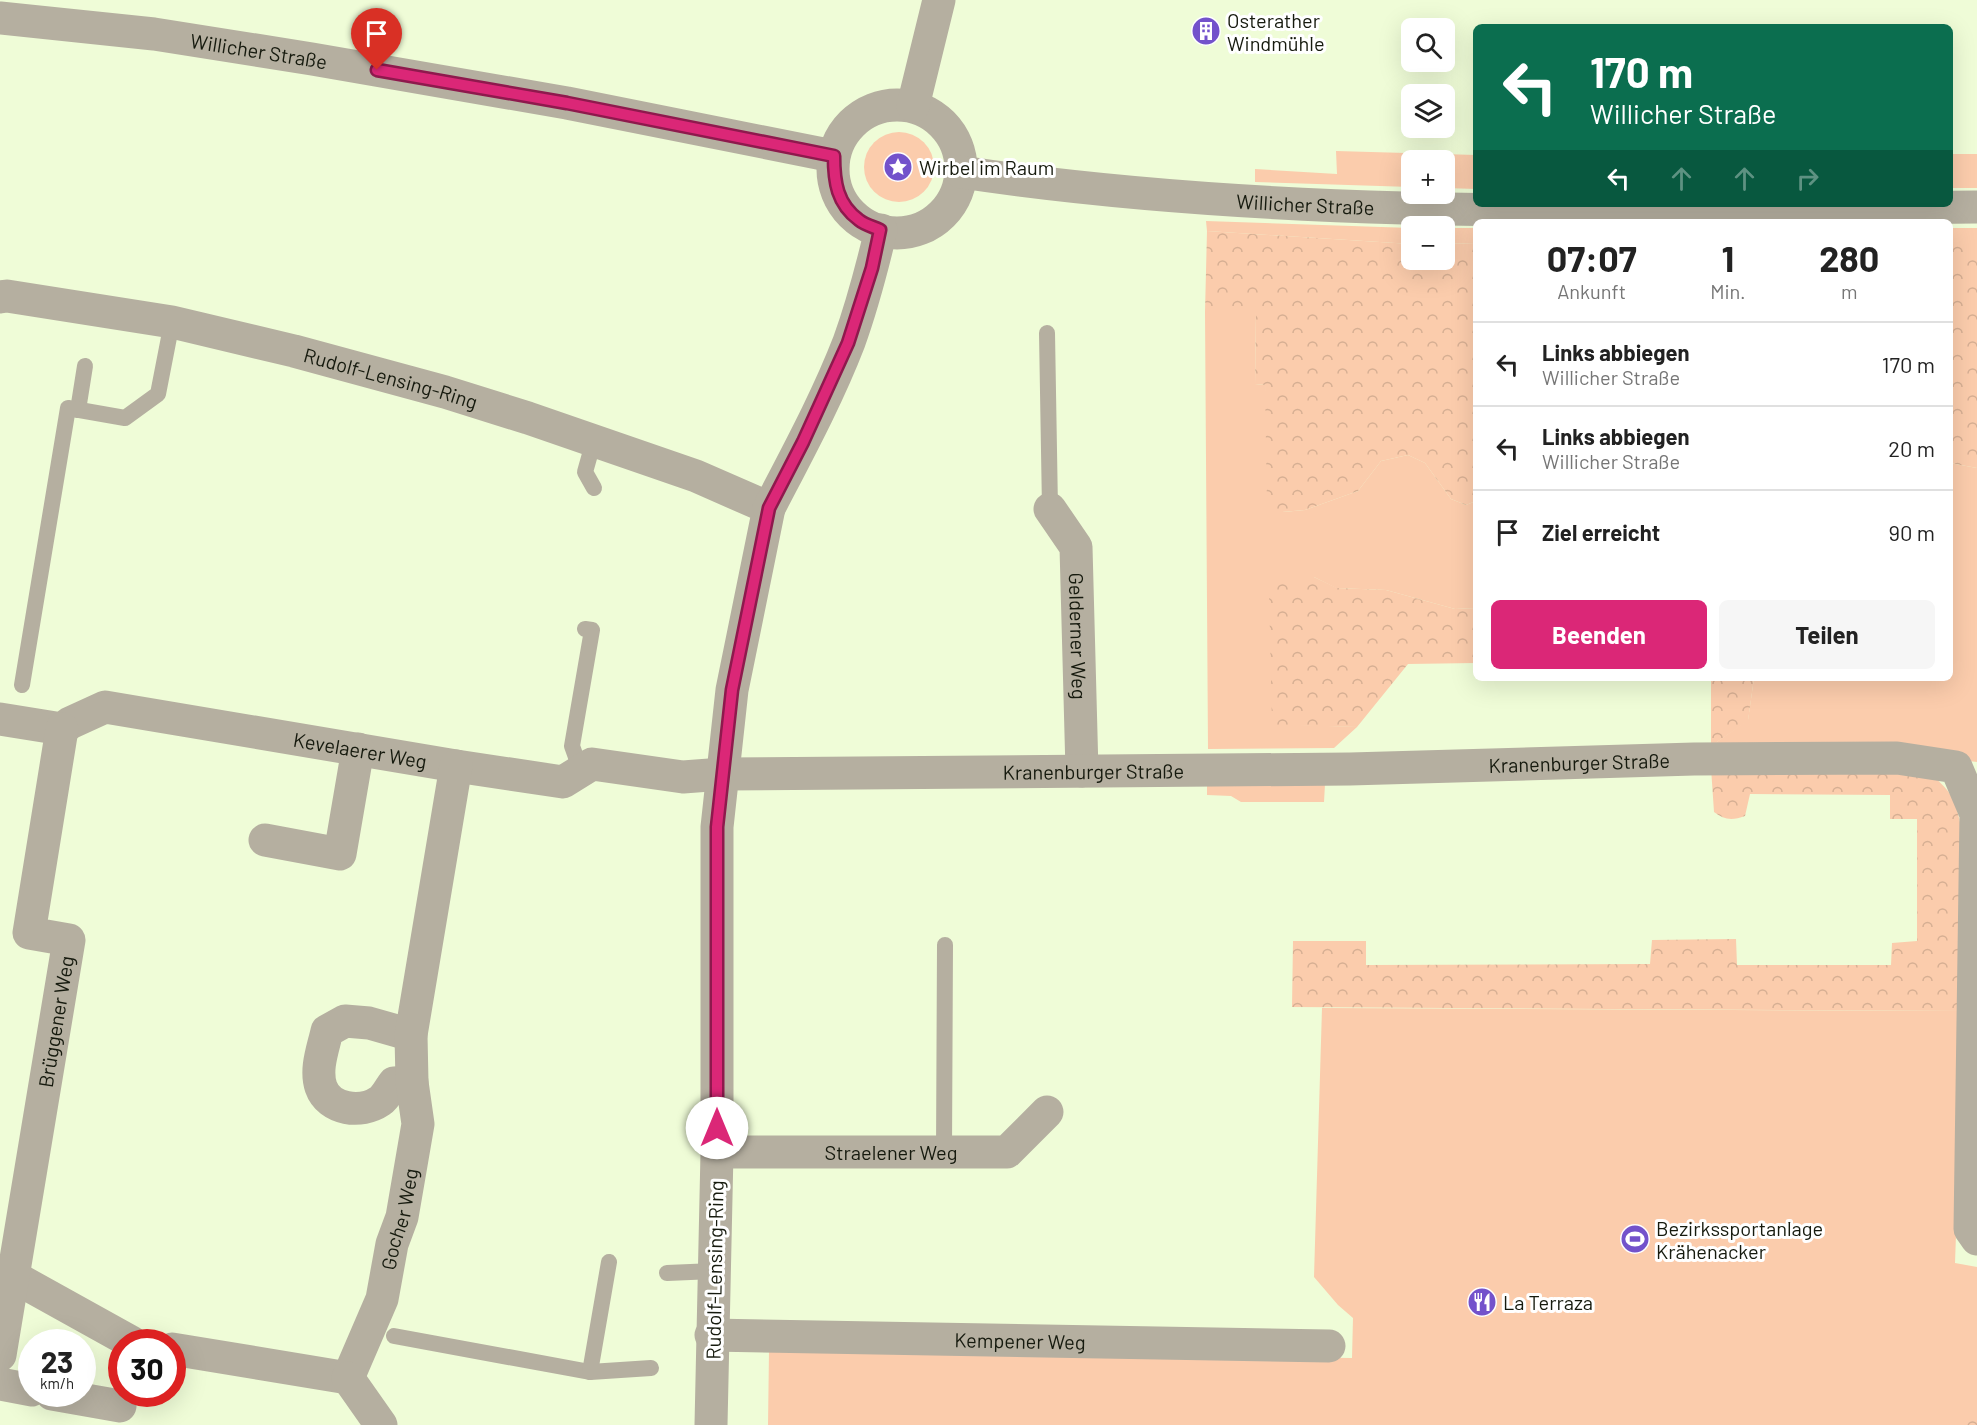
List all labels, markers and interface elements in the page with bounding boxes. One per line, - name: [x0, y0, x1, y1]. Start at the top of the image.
- pin: [351, 8, 402, 70]
- place label: Osterather Windmühle: [1227, 8, 1325, 55]
- building icon: Osterather Windmühle: [1190, 15, 1222, 47]
- icon: arrive: [360, 17, 393, 50]
- map controls: [1401, 18, 1455, 270]
- button: search: [1401, 18, 1455, 72]
- street label: Willicher Straße: [189, 28, 329, 73]
- text: 170 m: [1590, 46, 1693, 96]
- icon: left: [1491, 48, 1569, 126]
- button: layers: [1401, 84, 1455, 138]
- text: Willicher Straße: [1590, 97, 1777, 129]
- button: +: [1401, 150, 1455, 204]
- place icon: Wirbel im Raum: [882, 151, 914, 183]
- place label: Wirbel im Raum: [919, 155, 1054, 179]
- icon: left: [1602, 162, 1635, 195]
- icon: ahead: [1665, 162, 1698, 195]
- icon: ahead: [1728, 162, 1761, 195]
- icon: right: [1791, 162, 1824, 195]
- street label: Willicher Straße: [1236, 189, 1375, 219]
- button: −: [1401, 216, 1455, 270]
- text: 07:07: [1547, 236, 1637, 279]
- text: 1: [1721, 236, 1734, 279]
- text: 280: [1819, 236, 1879, 279]
- text: Ankunft: [1557, 279, 1626, 303]
- text: Min.: [1710, 279, 1746, 303]
- text: m: [1841, 279, 1858, 303]
- text: Links abbiegen: [1542, 339, 1690, 365]
- street label: Rudolf-Lensing-Ring: [301, 342, 481, 414]
- icon: left: [1491, 348, 1524, 381]
- text: 170 m: [1882, 351, 1935, 377]
- text: Willicher Straße: [1542, 365, 1680, 389]
- text: Links abbiegen: [1542, 423, 1690, 449]
- icon: left: [1491, 432, 1524, 465]
- text: 20 m: [1888, 435, 1935, 461]
- text: Willicher Straße: [1542, 449, 1680, 473]
- icon: arrive: [1491, 516, 1524, 549]
- text: Ziel erreicht: [1542, 519, 1660, 545]
- text: 90 m: [1889, 519, 1935, 545]
- street label: Gelderner Weg: [1065, 572, 1092, 700]
- button: Beenden: [1491, 600, 1707, 669]
- button: Teilen: [1719, 600, 1935, 669]
- street label: Kevelaerer Weg: [292, 727, 429, 773]
- street label: Kranenburger Straße: [1488, 748, 1670, 777]
- street label: Kranenburger Straße: [1003, 758, 1184, 784]
- street label: Brüggener Weg: [33, 954, 78, 1089]
- position arrow: [685, 1096, 749, 1160]
- street label: Straelener Weg: [825, 1140, 957, 1164]
- street label: Gocher Weg: [376, 1166, 422, 1272]
- street label: Rudolf-Lensing-Ring: [700, 1180, 728, 1360]
- place label: Bezirkssportanlage Krähenacker: [1656, 1216, 1823, 1263]
- sports icon: Bezirkssportanlage Krähenacker: [1619, 1223, 1651, 1255]
- restaurant icon: La Terraza: [1466, 1286, 1498, 1318]
- place label: La Terraza: [1503, 1290, 1593, 1314]
- street label: Kempener Weg: [954, 1327, 1086, 1354]
- speed limit sign: 30: [108, 1329, 186, 1407]
- text: 23: [41, 1343, 73, 1379]
- text: km/h: [40, 1374, 74, 1392]

